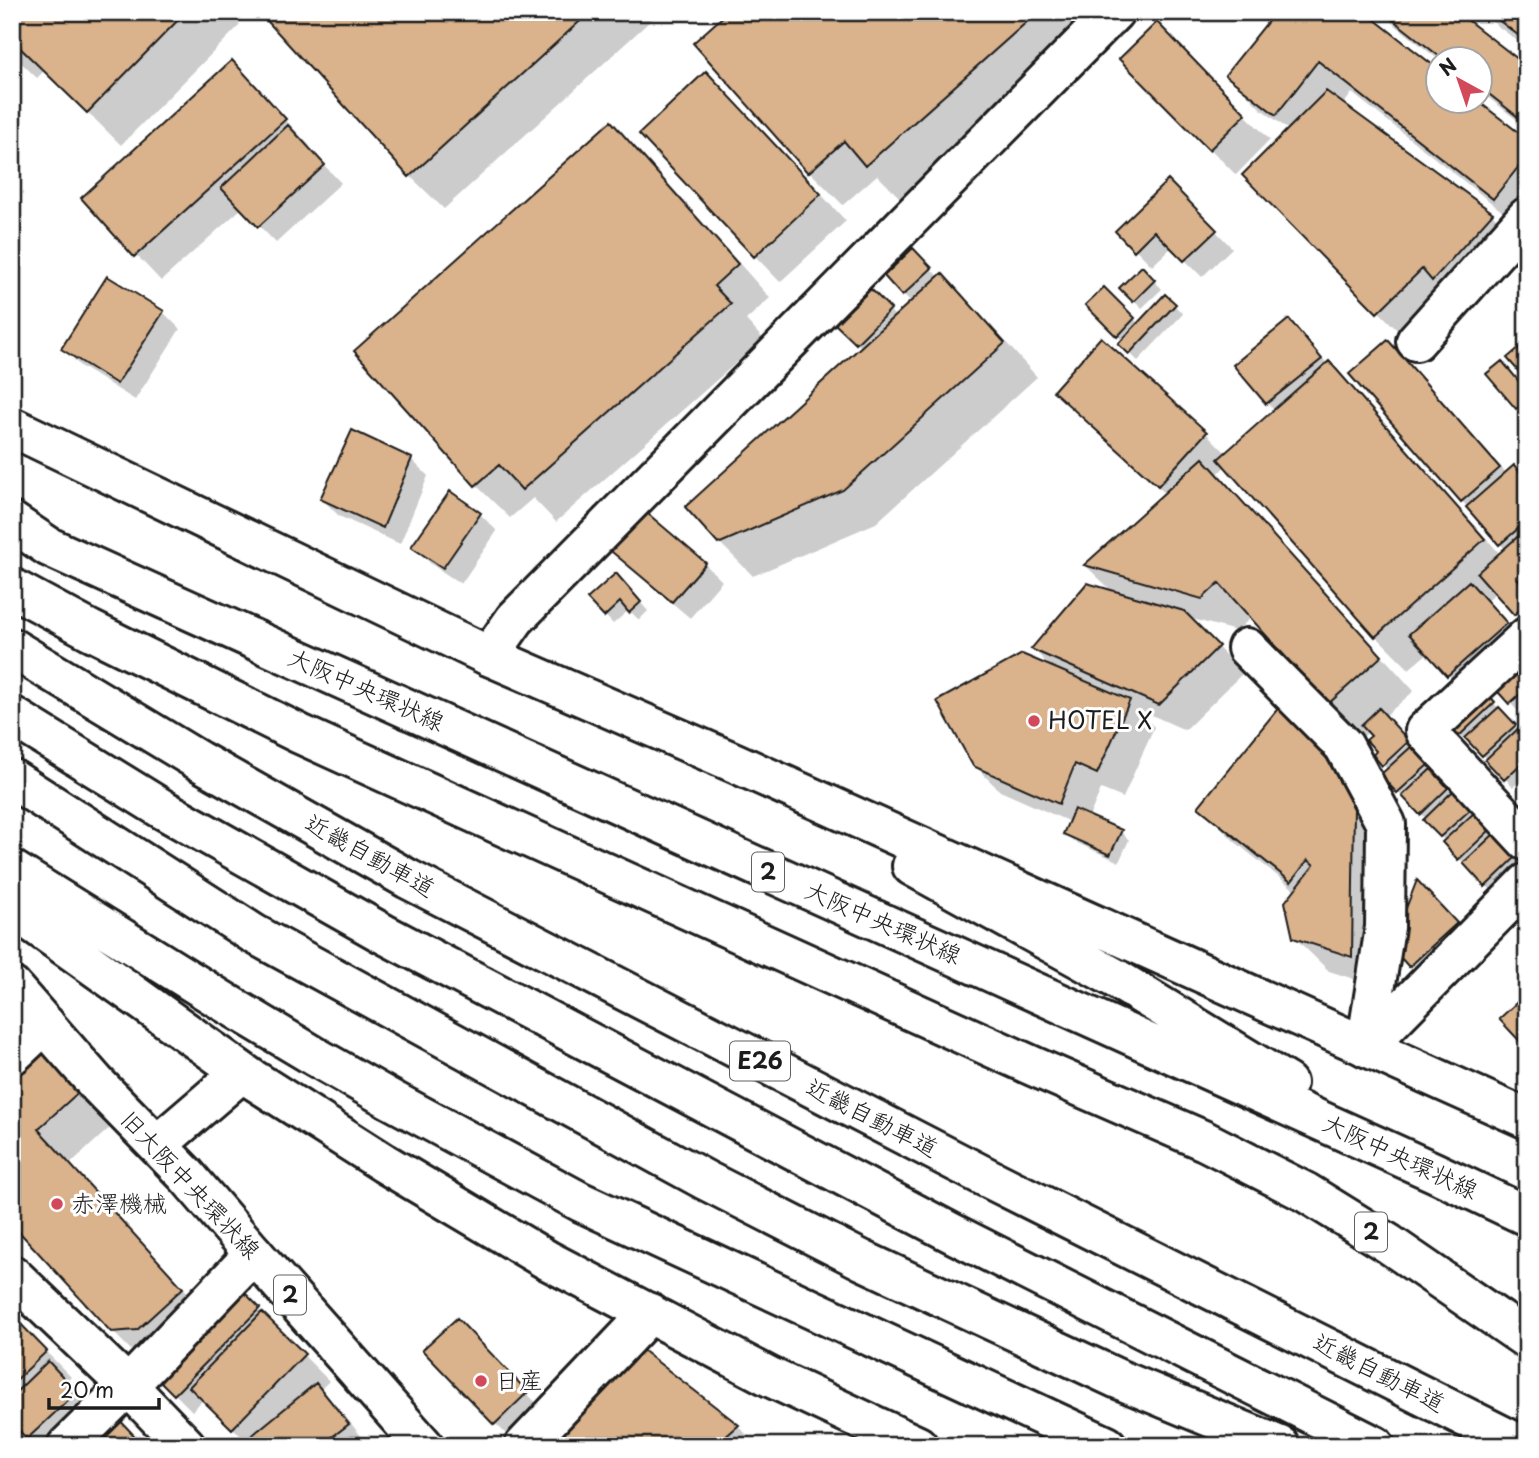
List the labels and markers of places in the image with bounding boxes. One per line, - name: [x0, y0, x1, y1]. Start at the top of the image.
- place label: HOTEL X: [1048, 701, 1152, 737]
- marker: HOTEL X: [1026, 713, 1042, 729]
- place label: 赤澤機械: [71, 1184, 167, 1220]
- marker: 赤澤機械: [49, 1196, 65, 1212]
- place label: 日産: [495, 1361, 543, 1397]
- marker: 日産: [473, 1373, 489, 1389]

